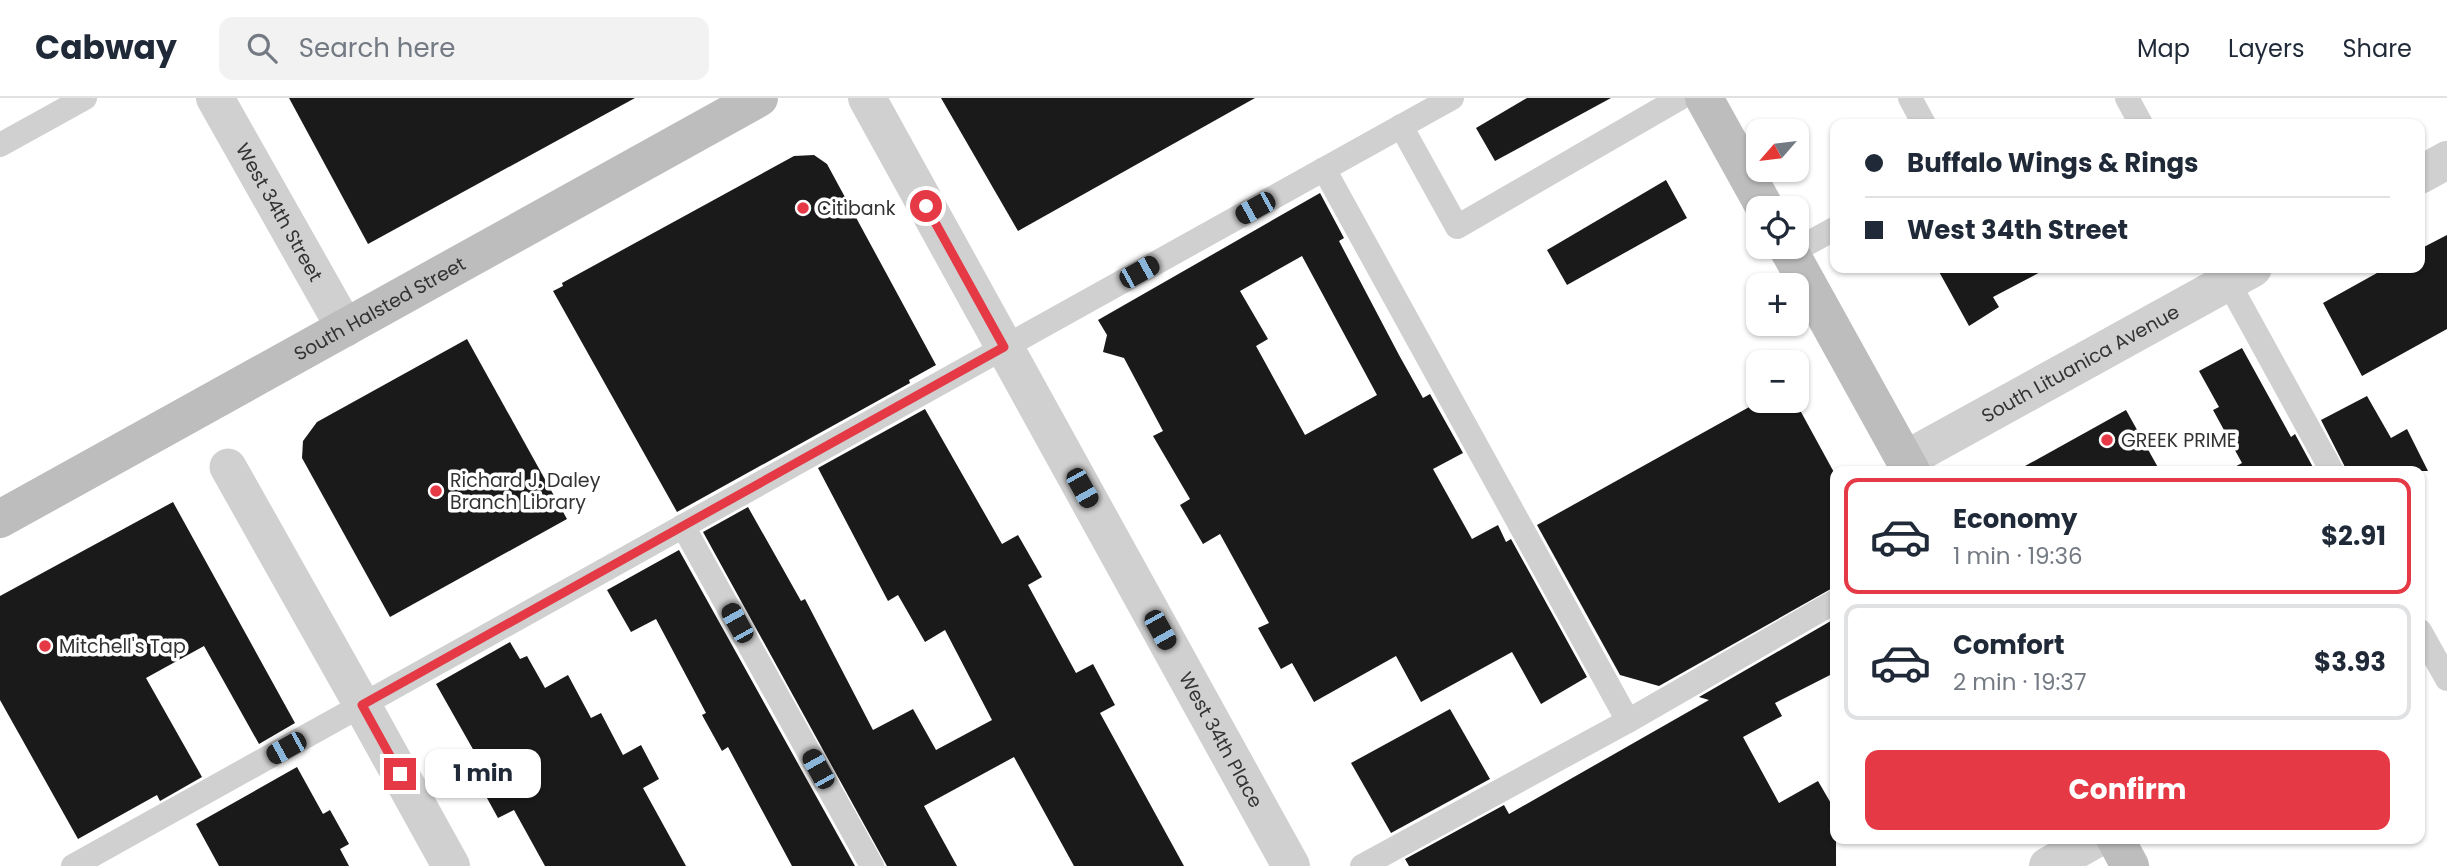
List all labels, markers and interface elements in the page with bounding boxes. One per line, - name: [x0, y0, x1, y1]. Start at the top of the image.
- search box: [219, 17, 709, 80]
- text: Cabway: [35, 24, 177, 71]
- icon: search: [243, 29, 281, 67]
- text: Search here: [299, 30, 455, 66]
- text: Map: [2137, 32, 2190, 65]
- text: Layers: [2228, 32, 2304, 65]
- text: Share: [2342, 32, 2412, 65]
- north arrow: [1746, 119, 1810, 182]
- map controls: [1746, 119, 1809, 413]
- street label: West 34th Street: [230, 138, 329, 286]
- text: Buffalo Wings & Rings: [1907, 145, 2199, 181]
- car: [1232, 189, 1279, 227]
- route start: [910, 190, 942, 222]
- place label: Citibank: [817, 195, 896, 222]
- button: locate: [1746, 196, 1809, 259]
- marker: Citibank: [795, 200, 811, 216]
- text: West 34th Street: [1907, 212, 2128, 248]
- street label: South Halsted Street: [289, 250, 470, 367]
- car: [1116, 253, 1163, 291]
- button: +: [1746, 273, 1809, 336]
- street label: South Lituanica Avenue: [1976, 298, 2184, 429]
- button: −: [1746, 350, 1809, 413]
- place label: GREEK PRIME: [2121, 427, 2237, 454]
- marker: GREEK PRIME: [2099, 432, 2115, 448]
- car: [1063, 465, 1102, 511]
- place label: Richard J. Daley Branch Library: [450, 467, 601, 516]
- marker: Richard J. Daley Branch Library: [428, 483, 444, 499]
- text: Economy: [1953, 501, 2077, 537]
- icon: car: [1869, 505, 1932, 568]
- text: $2.91: [2321, 518, 2386, 554]
- text: 1 min · 19:36: [1953, 540, 2083, 572]
- car: [718, 600, 757, 646]
- car: [1141, 607, 1180, 653]
- text: Comfort: [1953, 627, 2065, 663]
- icon: car: [1869, 631, 1932, 694]
- place label: Mitchell's Tap: [59, 633, 186, 660]
- marker: Mitchell's Tap: [37, 638, 53, 654]
- text: $3.93: [2314, 644, 2386, 680]
- text: 2 min · 19:37: [1953, 666, 2086, 698]
- street label: West 34th Place: [1173, 667, 1270, 813]
- car: [263, 729, 310, 767]
- car: [799, 746, 838, 792]
- callout: 1 min: [424, 750, 540, 798]
- button: Confirm: [1865, 750, 2390, 830]
- text: 1 min: [453, 757, 513, 789]
- route end: [384, 758, 416, 790]

